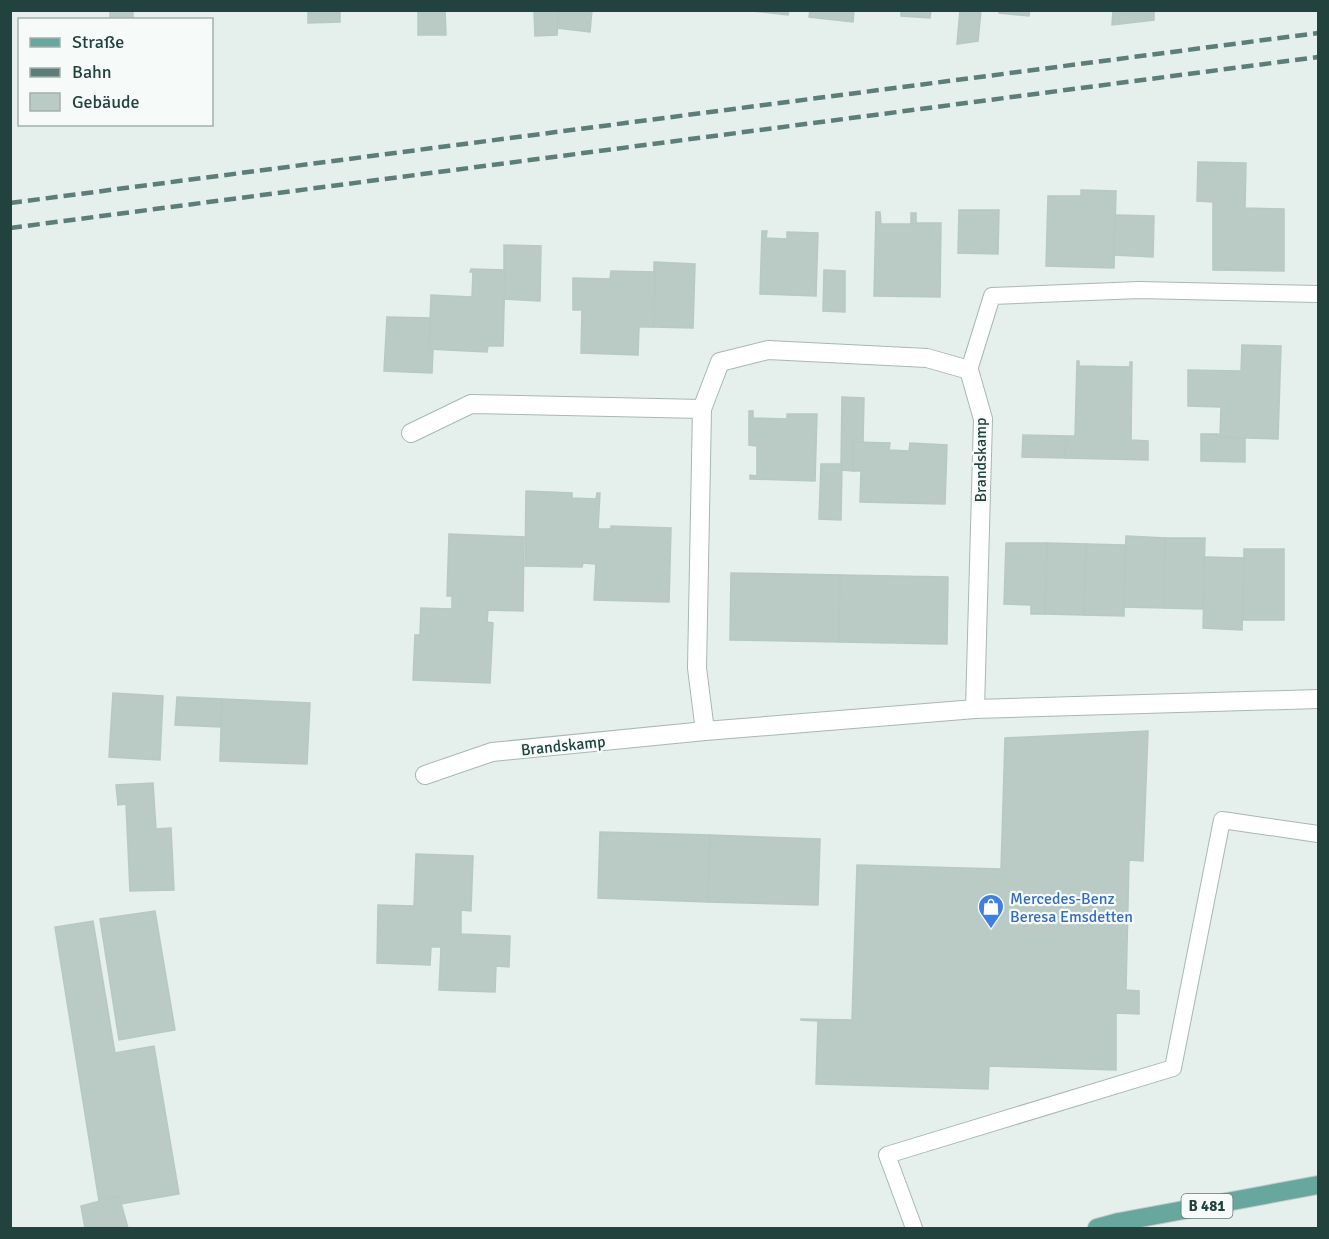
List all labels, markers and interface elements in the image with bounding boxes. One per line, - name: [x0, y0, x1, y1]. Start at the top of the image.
- legend: [18, 18, 213, 126]
- text: Straße: [72, 31, 124, 53]
- text: Bahn: [72, 61, 112, 83]
- text: Gebäude: [72, 91, 140, 113]
- street label: Brandskamp: [971, 418, 991, 502]
- street label: Brandskamp: [520, 732, 606, 760]
- place label: Mercedes-Benz Beresa Emsdetten: [1010, 889, 1133, 927]
- shop icon: Mercedes-Benz Beresa Emsdetten: [976, 892, 1006, 930]
- road number: B 481: [1182, 1194, 1232, 1218]

